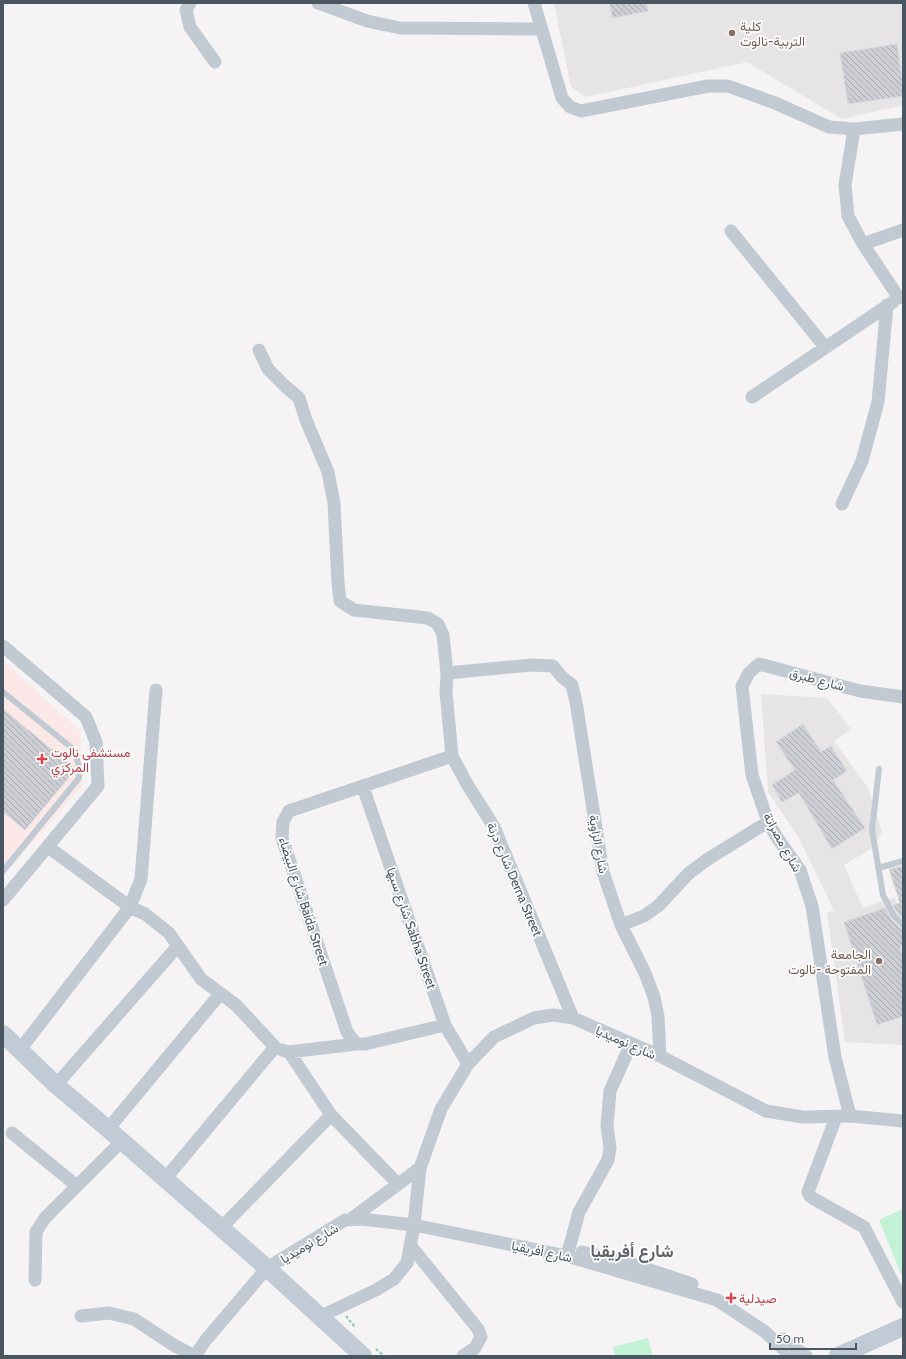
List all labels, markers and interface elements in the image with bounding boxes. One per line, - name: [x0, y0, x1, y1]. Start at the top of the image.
- place label: كلية التربية-نالوت: [740, 18, 805, 50]
- marker: كلية التربية-نالوت: [727, 28, 737, 38]
- street label: شارع طبرق: [788, 664, 846, 696]
- place label: مستشفى نالوت المركزي: [51, 744, 130, 778]
- marker: مستشفى نالوت المركزي: [36, 753, 48, 765]
- street label: شارع مصراتة: [758, 810, 806, 875]
- street label: شارع الزاوية: [584, 813, 612, 875]
- street label: شارع درنة Derna Street: [482, 820, 546, 940]
- street label: شارع البيضاء Baida Street: [274, 835, 333, 969]
- street label: شارع سبها Sabha Street: [382, 865, 440, 992]
- place label: الجامعة المفتوحة -نالوت: [788, 946, 871, 978]
- marker: الجامعة المفتوحة -نالوت: [874, 956, 884, 966]
- street label: شارع نوميديا: [592, 1022, 659, 1064]
- street label: شارع نوميديا: [277, 1220, 342, 1268]
- street label: شارع أفريقيا: [510, 1237, 574, 1267]
- district label: شارع أفريقيا: [591, 1241, 673, 1263]
- place label: صيدلية: [739, 1290, 777, 1306]
- marker: صيدلية: [726, 1293, 736, 1303]
- scale bar: [770, 1325, 856, 1351]
- text: 50 m: [776, 1331, 804, 1346]

